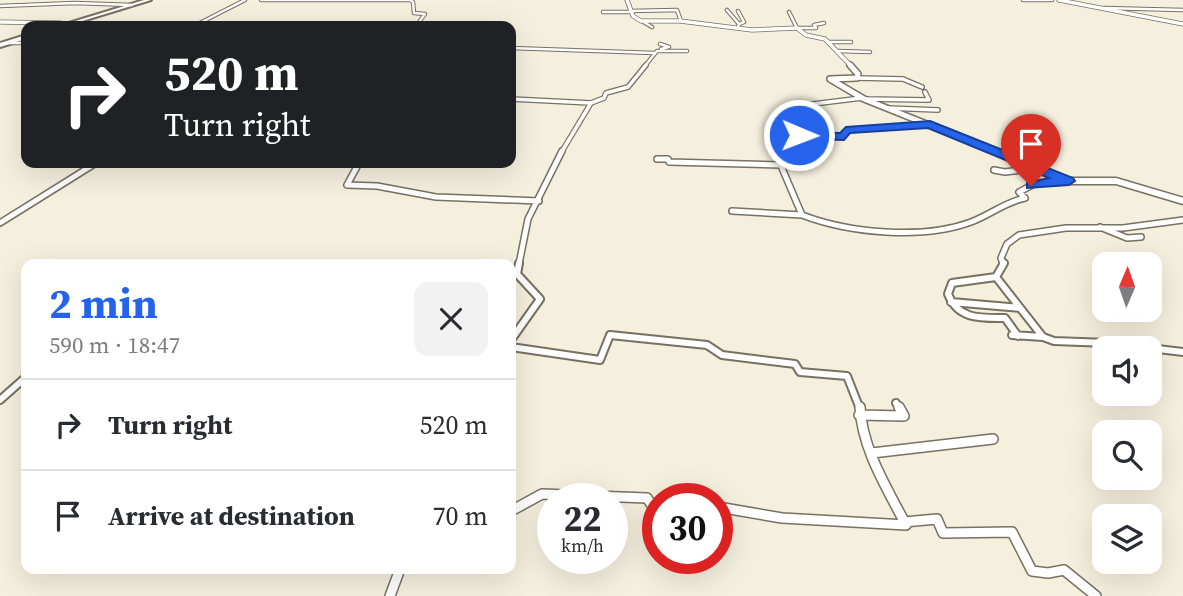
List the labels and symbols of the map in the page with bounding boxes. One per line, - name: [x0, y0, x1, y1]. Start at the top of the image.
- position arrow: [762, 98, 836, 172]
- pin: [1001, 114, 1061, 186]
- north arrow: [1092, 252, 1162, 322]
- speed limit sign: 30: [642, 483, 733, 574]

